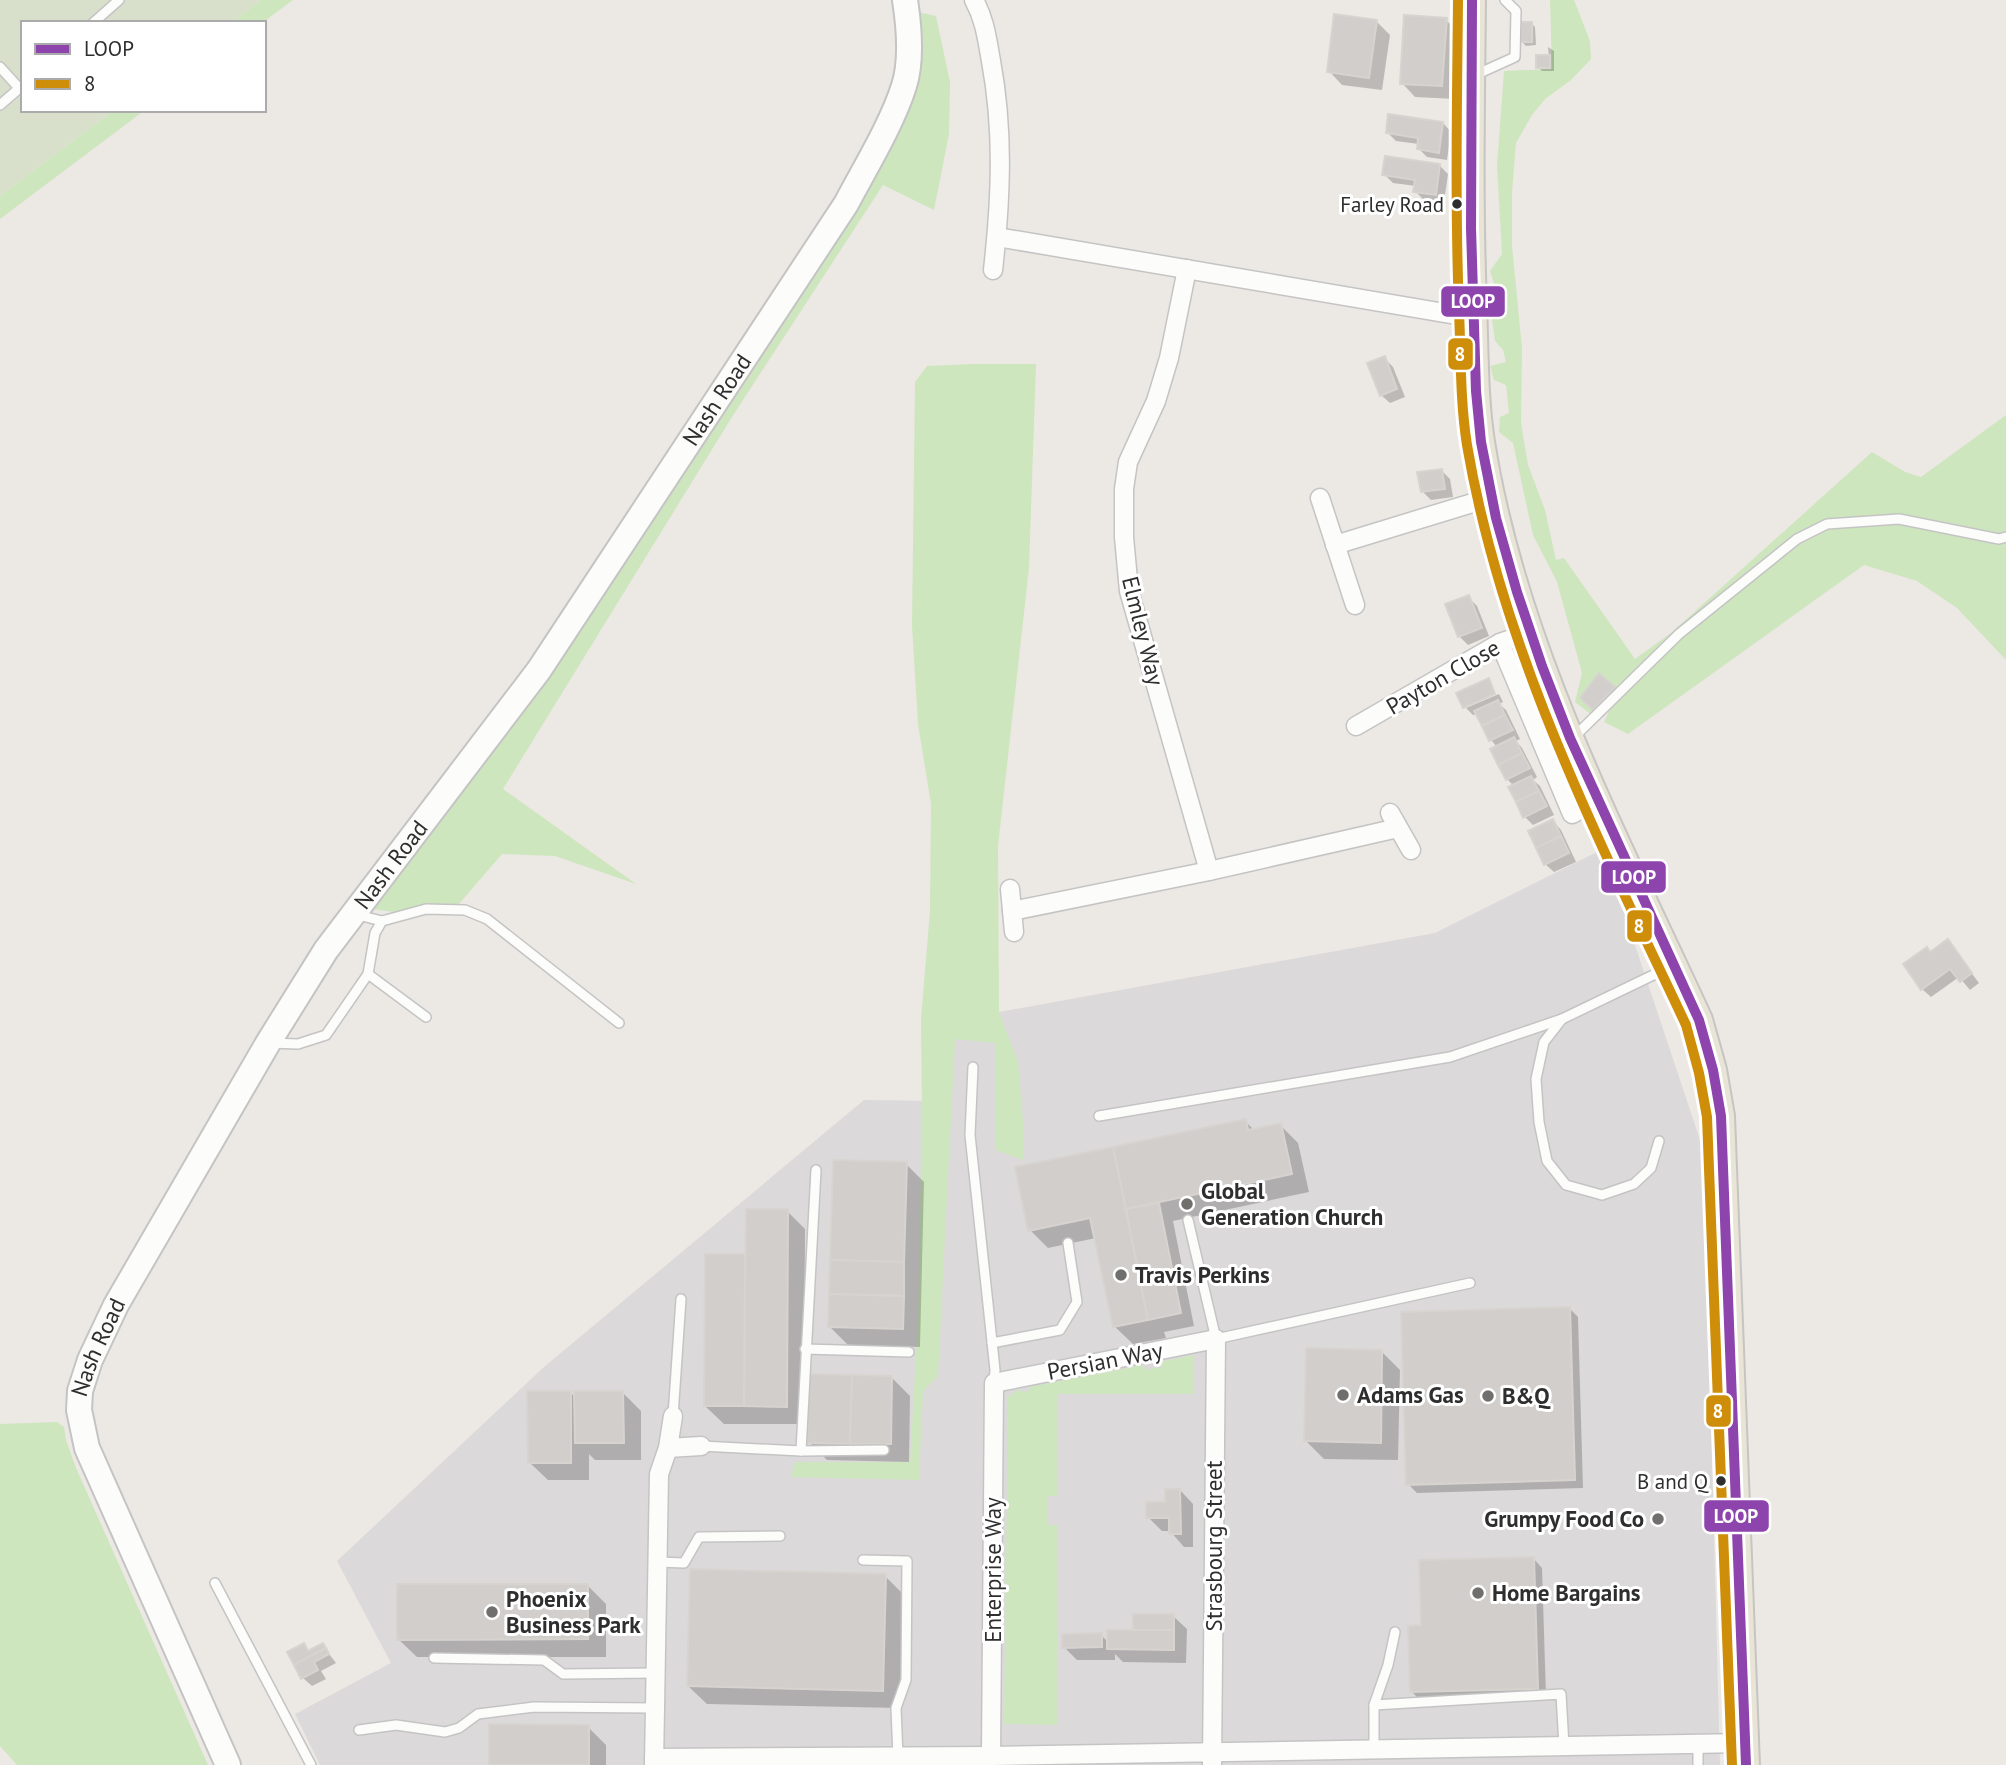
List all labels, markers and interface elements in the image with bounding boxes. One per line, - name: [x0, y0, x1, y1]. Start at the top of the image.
- legend: [21, 21, 266, 112]
- text: LOOP: [84, 35, 134, 62]
- text: 8: [84, 70, 95, 97]
- place label: Farley Road: [1340, 191, 1444, 218]
- marker: Farley Road: [1450, 197, 1464, 211]
- line badge: LOOP: [1440, 285, 1506, 318]
- text: LOOP: [1451, 289, 1495, 313]
- line badge: 8: [1447, 337, 1474, 371]
- text: 8: [1455, 342, 1465, 366]
- street label: Nash Road: [676, 348, 757, 451]
- street label: Elmley Way: [1116, 573, 1171, 689]
- street label: Payton Close: [1381, 632, 1505, 721]
- street label: Nash Road: [348, 814, 434, 915]
- line badge: LOOP: [1600, 860, 1667, 894]
- text: LOOP: [1612, 865, 1656, 889]
- line badge: 8: [1626, 909, 1653, 943]
- text: 8: [1634, 914, 1644, 938]
- place label: Global Generation Church: [1201, 1176, 1383, 1231]
- marker: Global Generation Church: [1179, 1196, 1195, 1212]
- place label: Travis Perkins: [1135, 1260, 1270, 1289]
- marker: Travis Perkins: [1113, 1267, 1129, 1283]
- street label: Nash Road: [64, 1293, 131, 1400]
- street label: Persian Way: [1045, 1335, 1166, 1386]
- place label: Adams Gas: [1357, 1380, 1464, 1409]
- place label: B&Q: [1502, 1381, 1551, 1410]
- marker: Adams Gas: [1335, 1387, 1351, 1403]
- marker: B&Q: [1480, 1388, 1496, 1404]
- line badge: 8: [1705, 1394, 1732, 1428]
- text: 8: [1713, 1399, 1723, 1423]
- street label: Strasbourg Street: [1199, 1460, 1228, 1632]
- place label: B and Q: [1637, 1468, 1709, 1495]
- marker: B and Q: [1714, 1474, 1728, 1488]
- street label: Enterprise Way: [978, 1497, 1007, 1643]
- line badge: LOOP: [1703, 1499, 1770, 1533]
- place label: Grumpy Food Co: [1484, 1504, 1644, 1533]
- text: LOOP: [1714, 1504, 1758, 1528]
- marker: Grumpy Food Co: [1650, 1511, 1666, 1527]
- place label: Home Bargains: [1492, 1578, 1641, 1607]
- place label: Phoenix Business Park: [506, 1584, 641, 1639]
- marker: Home Bargains: [1470, 1585, 1486, 1601]
- marker: Phoenix Business Park: [484, 1604, 500, 1620]

